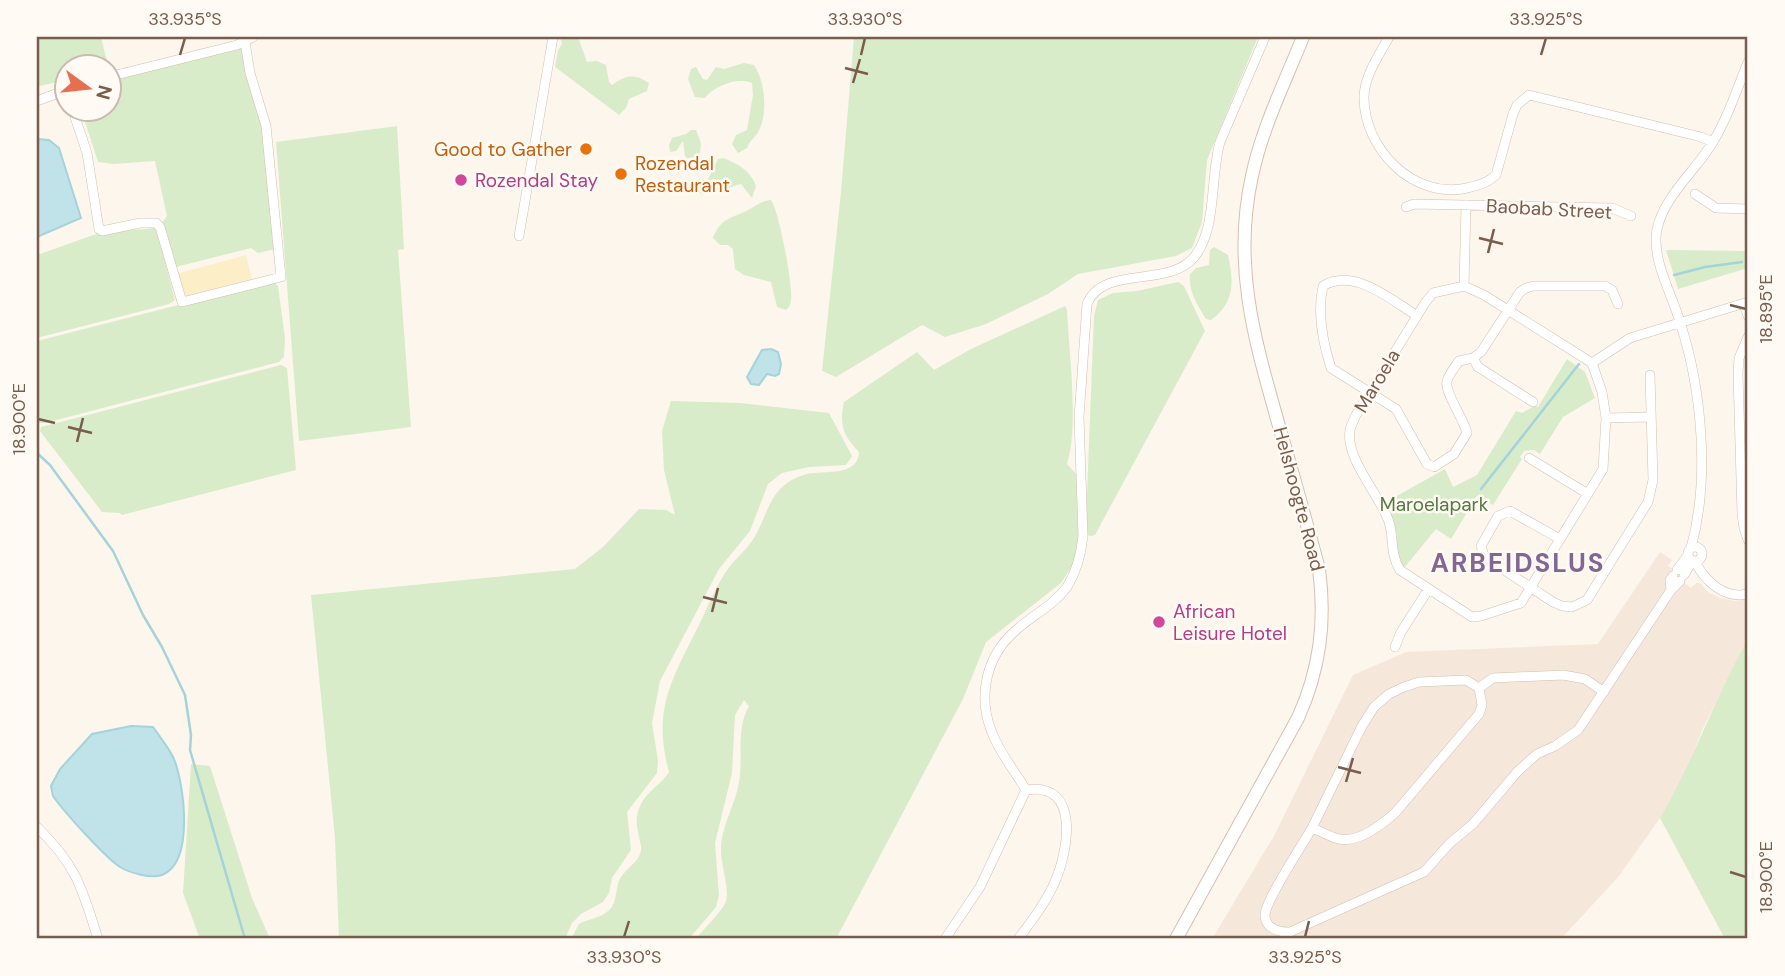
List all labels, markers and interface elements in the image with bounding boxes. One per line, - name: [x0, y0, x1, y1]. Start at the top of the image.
- text: 33.935°S: [148, 7, 222, 31]
- text: 33.930°S: [828, 7, 902, 31]
- text: 33.925°S: [1509, 7, 1583, 31]
- north arrow: [52, 52, 122, 122]
- text: N: [90, 82, 118, 102]
- place label: Good to Gather: [434, 137, 572, 162]
- marker: Good to Gather: [578, 141, 594, 157]
- place label: Rozendal Restaurant: [635, 151, 730, 198]
- marker: Rozendal Restaurant: [613, 166, 629, 182]
- place label: Rozendal Stay: [475, 168, 598, 193]
- marker: Rozendal Stay: [453, 172, 469, 188]
- street label: Baobab Street: [1485, 193, 1613, 225]
- text: 18.895°E: [1754, 274, 1778, 344]
- street label: Maroela: [1348, 345, 1406, 417]
- text: 18.900°E: [7, 383, 31, 455]
- street label: Helshoogte Road: [1268, 424, 1330, 574]
- park label: Maroelapark: [1380, 492, 1489, 517]
- district label: ARBEIDSLUS: [1431, 546, 1606, 580]
- place label: African Leisure Hotel: [1173, 599, 1287, 646]
- marker: African Leisure Hotel: [1151, 614, 1167, 630]
- text: 18.900°E: [1754, 841, 1778, 913]
- text: 33.930°S: [587, 945, 661, 969]
- text: 33.925°S: [1268, 945, 1342, 969]

